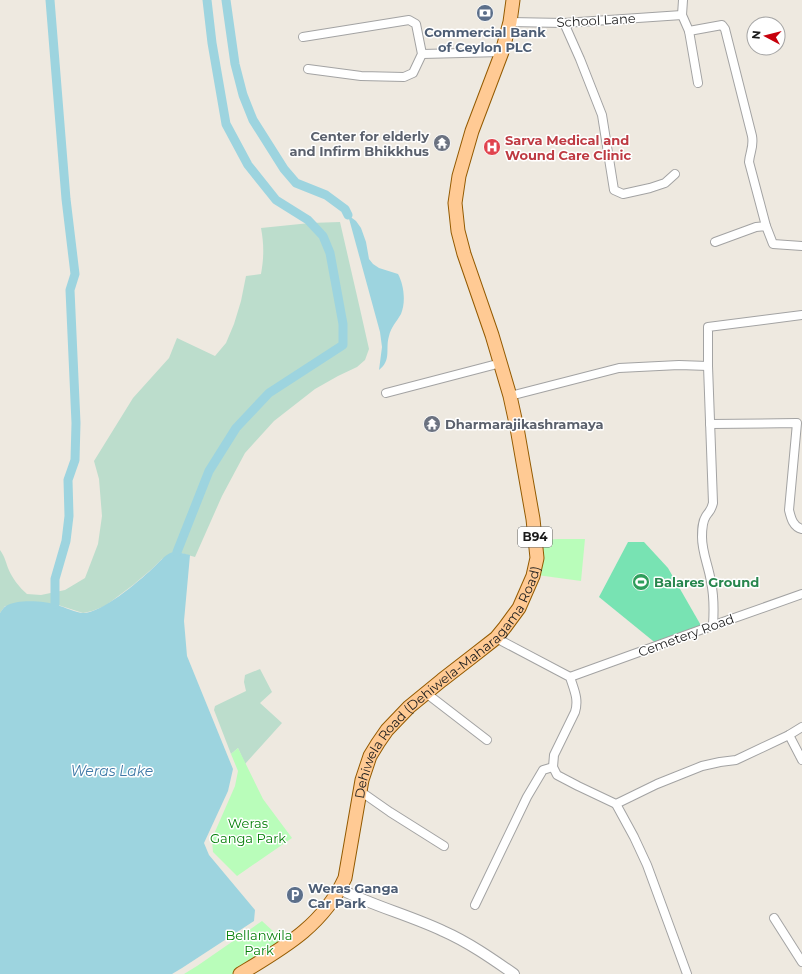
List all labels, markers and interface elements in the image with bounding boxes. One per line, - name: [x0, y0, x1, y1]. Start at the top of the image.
- bank icon: Commercial Bank of Ceylon PLC: [475, 3, 495, 23]
- street label: School Lane: [556, 10, 636, 30]
- north arrow: [746, 16, 786, 56]
- place label: Commercial Bank of Ceylon PLC: [424, 24, 546, 55]
- text: N: [749, 30, 764, 40]
- place label: Center for elderly and Infirm Bhikkhus: [289, 128, 429, 159]
- place label: Sarva Medical and Wound Care Clinic: [505, 132, 631, 163]
- temple icon: Center for elderly and Infirm Bhikkhus: [432, 133, 452, 153]
- hospital icon: Sarva Medical and Wound Care Clinic: [482, 137, 502, 157]
- temple icon: Dharmarajikashramaya: [422, 414, 442, 434]
- place label: Dharmarajikashramaya: [445, 416, 603, 432]
- road number: B94: [518, 527, 552, 547]
- street label: Dehiwela Road (Dehiwela-Maharagama Road): [351, 564, 543, 800]
- sports icon: Balares Ground: [631, 572, 651, 592]
- place label: Balares Ground: [654, 574, 759, 590]
- street label: Cemetery Road: [636, 610, 736, 660]
- water label: Weras Lake: [71, 762, 153, 780]
- park label: Weras Ganga Park: [210, 815, 286, 846]
- place label: Weras Ganga Car Park: [308, 880, 399, 911]
- parking icon: Weras Ganga Car Park: [285, 885, 305, 905]
- park label: Bellanwila Park: [225, 927, 293, 958]

